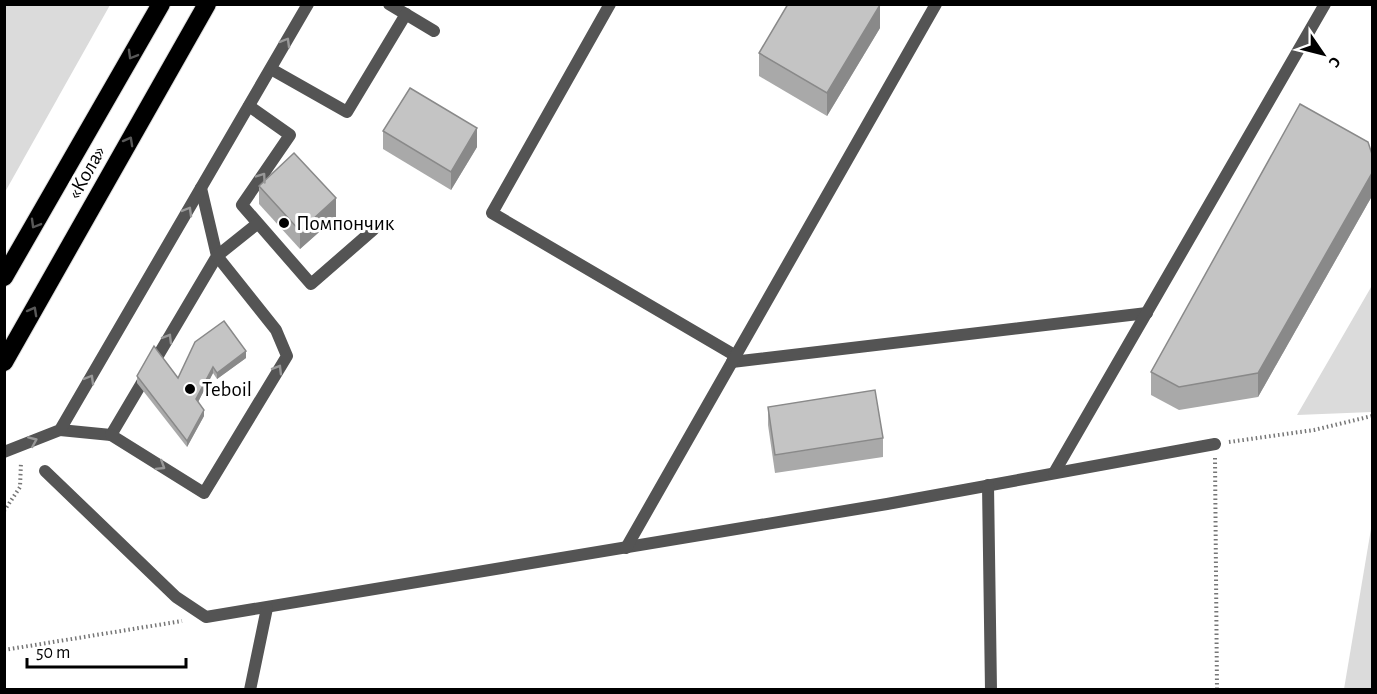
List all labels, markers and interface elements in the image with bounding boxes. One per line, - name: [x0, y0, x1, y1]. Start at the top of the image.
- north arrow: [1293, 24, 1353, 84]
- one-way arrow: [279, 38, 291, 48]
- one-way arrow: [128, 49, 139, 59]
- text: С: [1325, 54, 1344, 70]
- one-way arrow: [122, 137, 133, 147]
- street label: «Кола»: [63, 142, 110, 203]
- one-way arrow: [255, 173, 266, 184]
- one-way arrow: [181, 207, 192, 217]
- place label: Помпончик: [296, 213, 395, 234]
- marker: Помпончик: [277, 216, 291, 230]
- one-way arrow: [31, 218, 42, 229]
- one-way arrow: [26, 307, 37, 317]
- one-way arrow: [161, 334, 173, 344]
- one-way arrow: [271, 365, 283, 375]
- one-way arrow: [83, 375, 94, 385]
- place label: Teboil: [202, 379, 252, 400]
- marker: Teboil: [183, 382, 197, 396]
- one-way arrow: [26, 436, 37, 448]
- one-way arrow: [155, 458, 165, 470]
- scale bar: [27, 631, 186, 669]
- text: 50 m: [36, 644, 70, 662]

